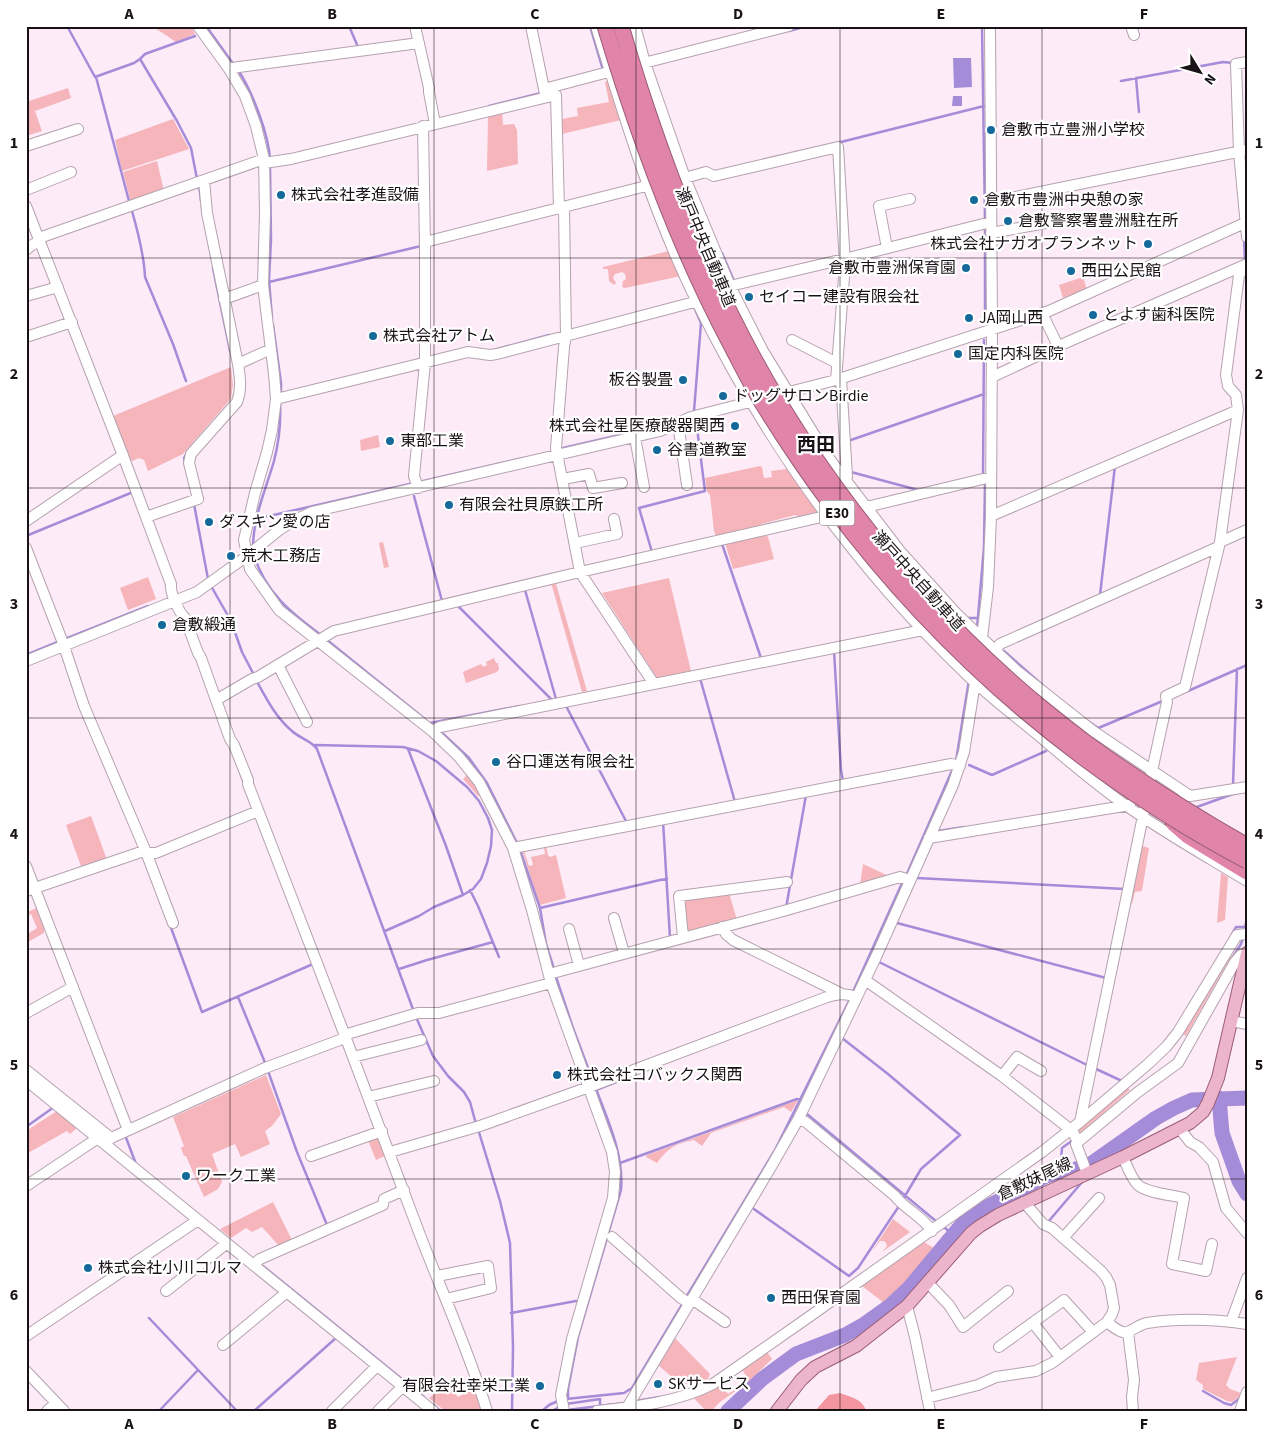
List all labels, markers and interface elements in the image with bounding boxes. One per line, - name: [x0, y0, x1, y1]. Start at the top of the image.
- text: A: [123, 3, 134, 25]
- text: B: [327, 3, 337, 25]
- text: C: [530, 3, 540, 25]
- text: D: [733, 3, 743, 25]
- text: E: [937, 3, 945, 25]
- text: F: [1140, 3, 1148, 25]
- north arrow: [1176, 48, 1226, 98]
- text: N: [1199, 69, 1220, 89]
- place label: 倉敷市立豊洲小学校: [1001, 119, 1145, 141]
- marker: 倉敷市立豊洲小学校: [985, 124, 997, 136]
- text: 1: [10, 132, 18, 154]
- text: 1: [1255, 132, 1263, 154]
- place label: 株式会社孝進設備: [291, 184, 419, 206]
- street label: 瀬戸中央自動車道: [670, 184, 740, 310]
- marker: 株式会社孝進設備: [275, 189, 287, 201]
- place label: 倉敷市豊洲中央憩の家: [984, 189, 1144, 211]
- marker: 倉敷市豊洲中央憩の家: [968, 194, 980, 206]
- place label: 倉敷警察署豊洲駐在所: [1018, 210, 1178, 232]
- marker: 倉敷警察署豊洲駐在所: [1002, 215, 1014, 227]
- place label: 株式会社ナガオプランネット: [930, 233, 1138, 255]
- marker: 株式会社ナガオプランネット: [1142, 238, 1154, 250]
- place label: 倉敷市豊洲保育園: [828, 257, 956, 279]
- place label: 西田公民館: [1081, 260, 1161, 282]
- marker: 倉敷市豊洲保育園: [960, 262, 972, 274]
- marker: 西田公民館: [1065, 265, 1077, 277]
- place label: セイコー建設有限会社: [759, 286, 919, 308]
- marker: セイコー建設有限会社: [743, 291, 755, 303]
- place label: とよす歯科医院: [1103, 304, 1215, 326]
- place label: JA岡山西: [979, 307, 1043, 329]
- marker: とよす歯科医院: [1087, 309, 1099, 321]
- marker: JA岡山西: [963, 312, 975, 324]
- place label: 株式会社アトム: [383, 325, 495, 347]
- marker: 株式会社アトム: [367, 330, 379, 342]
- place label: 国定内科医院: [968, 343, 1064, 365]
- marker: 国定内科医院: [952, 348, 964, 360]
- text: 2: [10, 363, 18, 385]
- text: 2: [1255, 363, 1263, 385]
- place label: 板谷製畳: [609, 369, 673, 391]
- marker: 板谷製畳: [677, 374, 689, 386]
- place label: ドッグサロンBirdie: [733, 385, 869, 407]
- marker: ドッグサロンBirdie: [717, 390, 729, 402]
- place label: 株式会社星医療酸器関西: [549, 415, 725, 437]
- marker: 株式会社星医療酸器関西: [729, 420, 741, 432]
- place label: 東部工業: [400, 430, 464, 452]
- district label: 西田: [797, 432, 835, 459]
- marker: 東部工業: [384, 435, 396, 447]
- place label: 谷書道教室: [667, 439, 747, 461]
- marker: 谷書道教室: [651, 444, 663, 456]
- place label: 有限会社貝原鉄工所: [459, 494, 603, 516]
- marker: 有限会社貝原鉄工所: [443, 499, 455, 511]
- road number: E30: [820, 500, 854, 526]
- place label: ダスキン愛の店: [219, 511, 331, 533]
- marker: ダスキン愛の店: [203, 516, 215, 528]
- street label: 瀬戸中央自動車道: [867, 526, 969, 636]
- place label: 荒木工務店: [241, 545, 321, 567]
- marker: 荒木工務店: [225, 550, 237, 562]
- text: 3: [10, 593, 18, 615]
- text: 3: [1255, 593, 1263, 615]
- place label: 倉敷緞通: [172, 614, 236, 636]
- marker: 倉敷緞通: [156, 619, 168, 631]
- place label: 谷口運送有限会社: [506, 751, 634, 773]
- marker: 谷口運送有限会社: [490, 756, 502, 768]
- text: 4: [10, 823, 19, 845]
- text: 4: [1255, 823, 1264, 845]
- text: 5: [10, 1054, 18, 1076]
- text: 5: [1255, 1054, 1263, 1076]
- place label: 株式会社コバックス関西: [567, 1064, 743, 1086]
- marker: 株式会社コバックス関西: [551, 1069, 563, 1081]
- street label: 倉敷妹尾線: [994, 1152, 1076, 1206]
- place label: ワーク工業: [196, 1165, 276, 1187]
- marker: ワーク工業: [180, 1170, 192, 1182]
- place label: 株式会社小川コルマ: [98, 1257, 242, 1279]
- marker: 株式会社小川コルマ: [82, 1262, 94, 1274]
- text: 6: [10, 1284, 18, 1306]
- text: 6: [1255, 1284, 1263, 1306]
- place label: 西田保育園: [781, 1287, 861, 1309]
- marker: 西田保育園: [765, 1292, 777, 1304]
- place label: SKサービス: [668, 1373, 750, 1395]
- place label: 有限会社幸栄工業: [402, 1375, 530, 1397]
- marker: SKサービス: [652, 1378, 664, 1390]
- marker: 有限会社幸栄工業: [534, 1380, 546, 1392]
- text: A: [123, 1413, 134, 1435]
- text: B: [327, 1413, 337, 1435]
- text: C: [530, 1413, 540, 1435]
- text: D: [733, 1413, 743, 1435]
- text: E: [937, 1413, 945, 1435]
- text: F: [1140, 1413, 1148, 1435]

